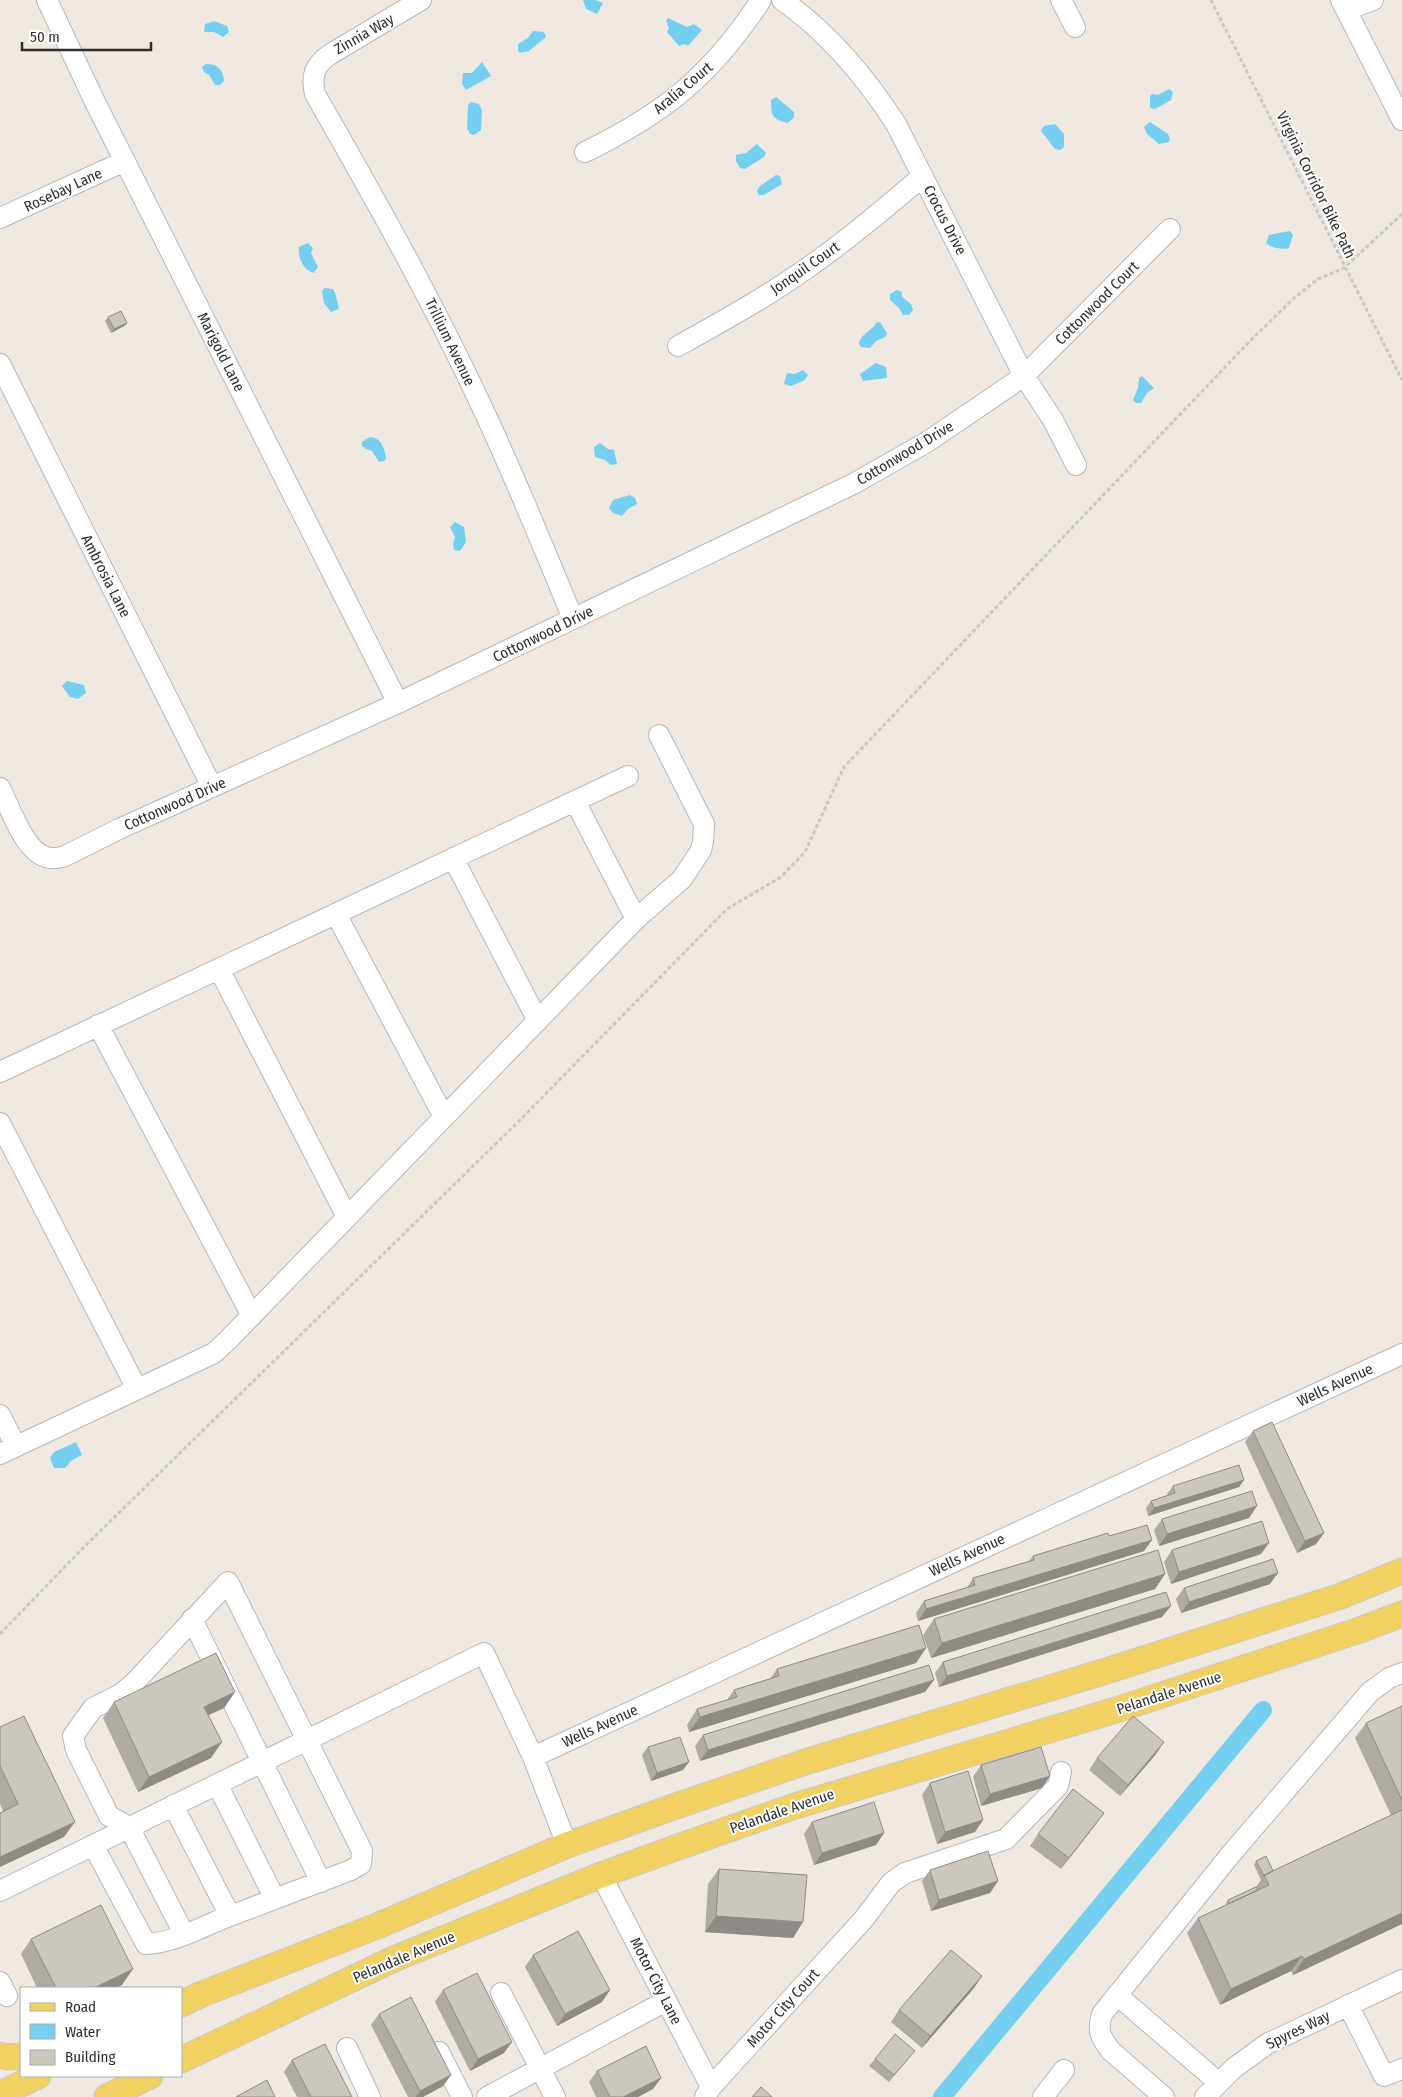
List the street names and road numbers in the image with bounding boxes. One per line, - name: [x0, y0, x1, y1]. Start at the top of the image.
- street label: Zinnia Way: [331, 10, 397, 58]
- street label: Aralia Court: [650, 58, 716, 118]
- street label: Virginia Corridor Bike Path: [1273, 109, 1359, 261]
- street label: Rosebay Lane: [21, 164, 105, 216]
- street label: Crocus Drive: [920, 182, 970, 258]
- street label: Jonquil Court: [767, 238, 843, 298]
- street label: Cottonwood Court: [1051, 257, 1143, 349]
- street label: Trillium Avenue: [421, 295, 479, 389]
- street label: Marigold Lane: [193, 309, 249, 395]
- street label: Cottonwood Drive: [853, 417, 957, 489]
- street label: Ambrosia Lane: [77, 532, 135, 620]
- street label: Cottonwood Drive: [490, 602, 596, 666]
- street label: Cottonwood Drive: [121, 774, 229, 834]
- street label: Wells Avenue: [1294, 1360, 1376, 1410]
- street label: Wells Avenue: [926, 1530, 1008, 1580]
- street label: Pelandale Avenue: [1114, 1668, 1224, 1718]
- street label: Wells Avenue: [559, 1701, 641, 1751]
- street label: Pelandale Avenue: [727, 1785, 837, 1837]
- street label: Pelandale Avenue: [350, 1927, 458, 1987]
- street label: Motor City Lane: [626, 1934, 686, 2028]
- street label: Motor City Court: [743, 1965, 823, 2051]
- street label: Spyres Way: [1263, 2007, 1333, 2053]

